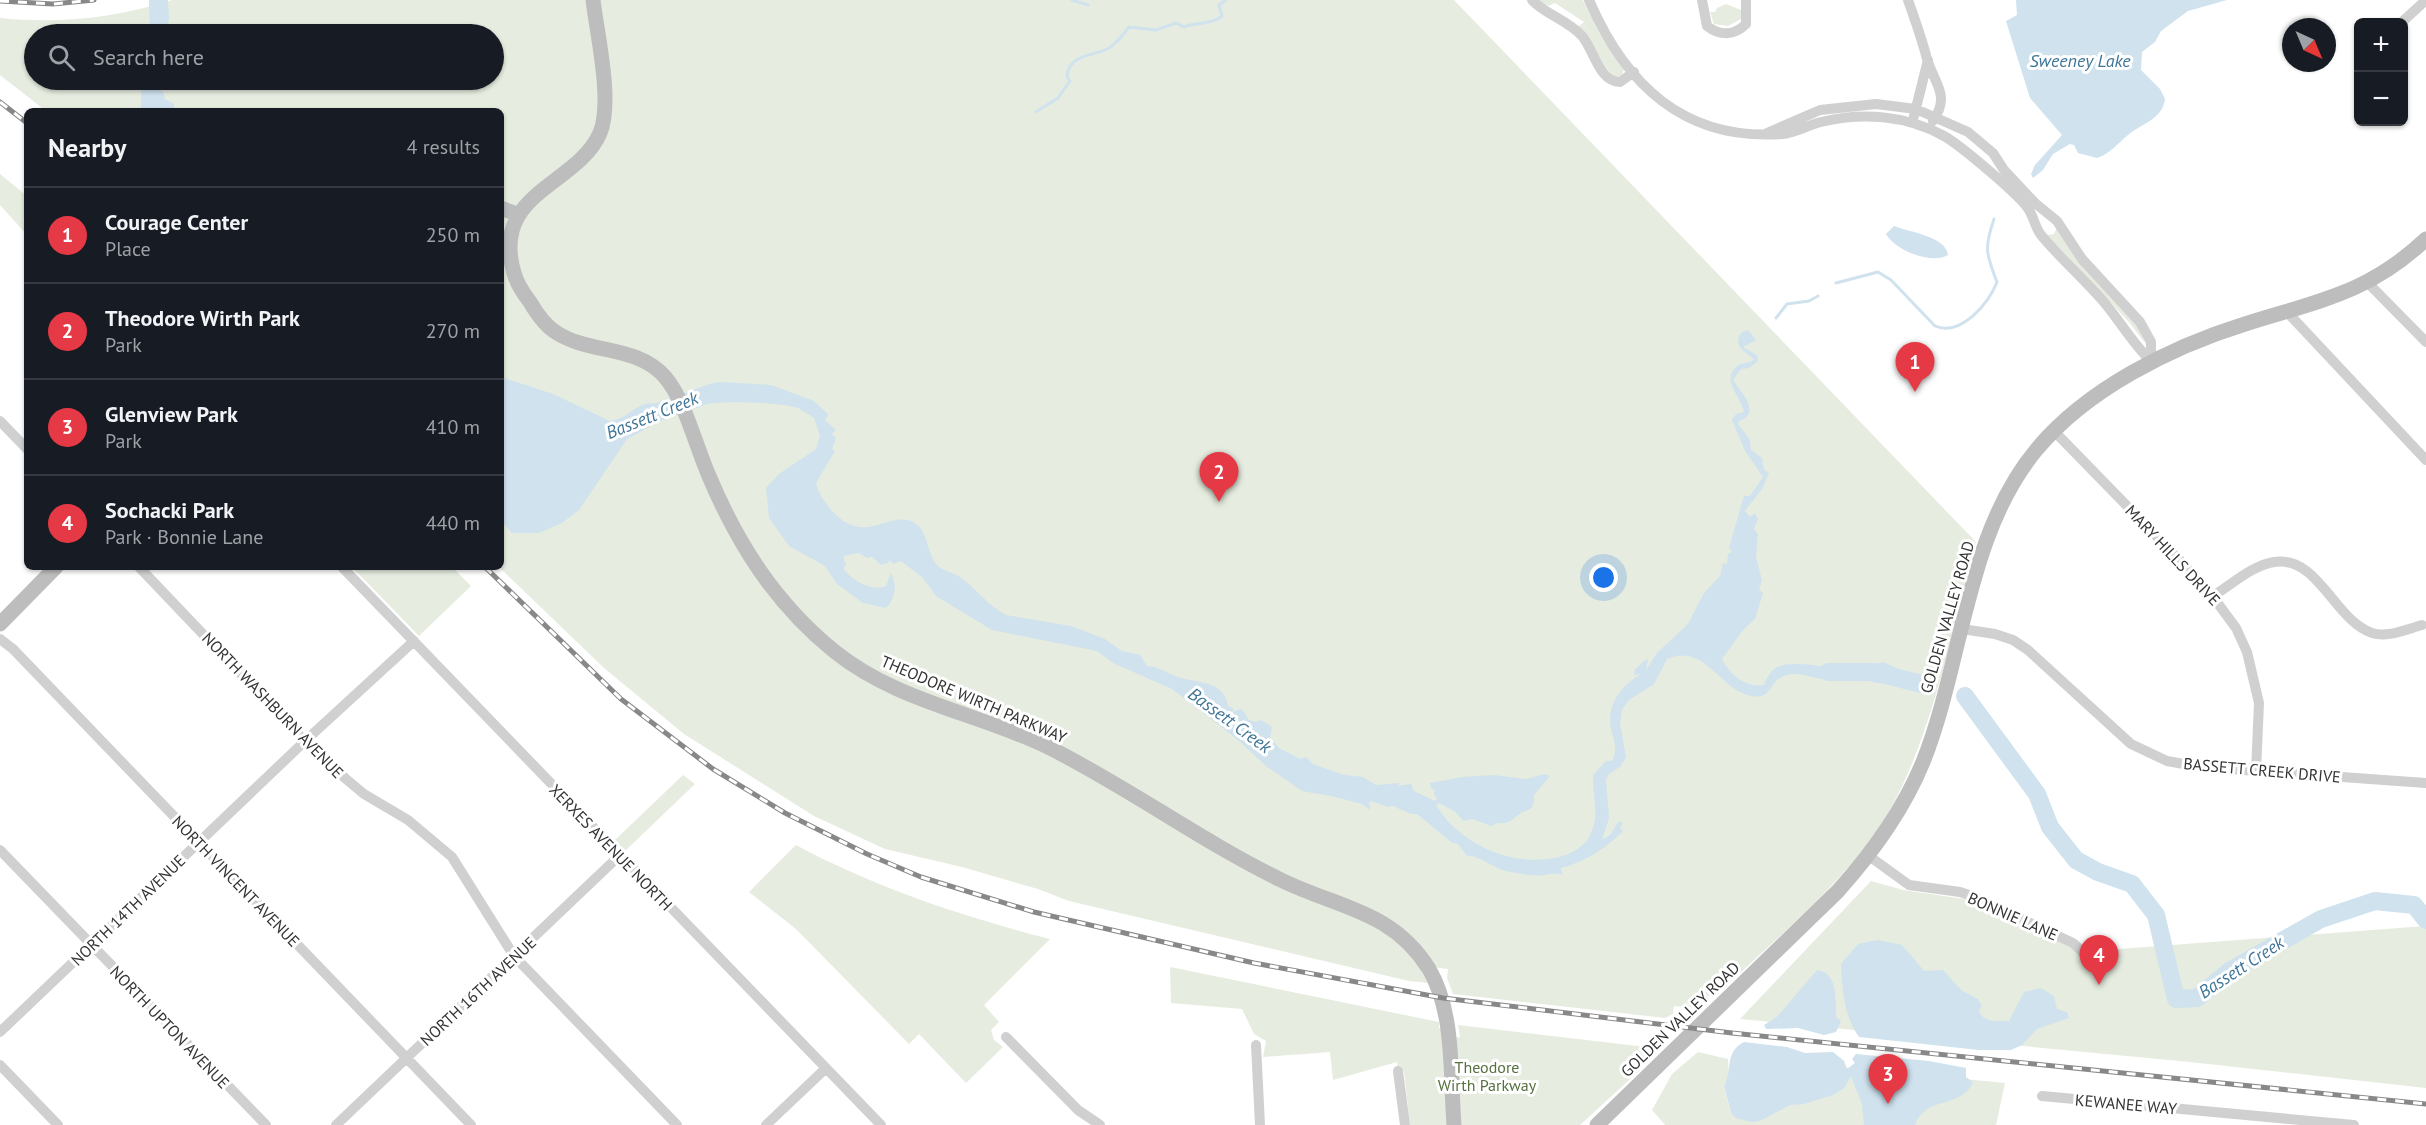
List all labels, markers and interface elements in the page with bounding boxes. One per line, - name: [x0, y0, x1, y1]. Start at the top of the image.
- north arrow: [2282, 18, 2336, 72]
- map controls: [2354, 18, 2408, 126]
- button: +: [2354, 18, 2408, 72]
- search box: [24, 24, 504, 90]
- icon: search: [45, 41, 78, 74]
- text: Search here: [93, 43, 204, 71]
- water label: Sweeney Lake: [2030, 49, 2131, 72]
- button: −: [2354, 72, 2408, 126]
- text: Nearby: [48, 131, 126, 164]
- text: 4 results: [407, 134, 480, 160]
- text: Courage Center: [105, 208, 248, 236]
- text: 1: [62, 222, 73, 248]
- text: 250 m: [426, 222, 480, 248]
- text: Place: [105, 236, 151, 262]
- text: Theodore Wirth Park: [105, 304, 300, 332]
- text: 2: [62, 318, 73, 344]
- text: 270 m: [426, 318, 480, 344]
- text: Park: [105, 332, 142, 358]
- pin: 1: [1896, 342, 1934, 392]
- water label: Bassett Creek: [603, 386, 702, 444]
- text: Glenview Park: [105, 400, 238, 428]
- text: 3: [62, 414, 73, 440]
- text: 410 m: [426, 414, 480, 440]
- text: Park: [105, 428, 142, 454]
- pin: 2: [1200, 452, 1238, 502]
- text: Sochacki Park: [105, 496, 234, 524]
- street label: MARY HILLS DRIVE: [2121, 500, 2225, 610]
- text: 4: [62, 510, 73, 536]
- text: 440 m: [426, 510, 480, 536]
- text: Park · Bonnie Lane: [105, 524, 263, 550]
- street label: GOLDEN VALLEY ROAD: [1916, 539, 1978, 695]
- your location: [1589, 563, 1618, 592]
- street label: NORTH WASHBURN AVENUE: [198, 628, 348, 782]
- street label: THEODORE WIRTH PARKWAY: [878, 651, 1070, 747]
- water label: Bassett Creek: [1184, 682, 1277, 758]
- street label: BASSETT CREEK DRIVE: [2183, 753, 2341, 787]
- street label: XERXES AVENUE NORTH: [545, 780, 677, 914]
- street label: NORTH VINCENT AVENUE: [168, 811, 304, 951]
- street label: NORTH 14TH AVENUE: [67, 850, 189, 970]
- street label: BONNIE LANE: [1965, 887, 2061, 945]
- water label: Bassett Creek: [2194, 930, 2289, 1003]
- street label: NORTH 16TH AVENUE: [416, 932, 540, 1050]
- pin: 4: [2080, 936, 2118, 985]
- street label: GOLDEN VALLEY ROAD: [1616, 957, 1744, 1081]
- street label: NORTH UPTON AVENUE: [106, 961, 234, 1093]
- pin: 3: [1868, 1054, 1908, 1104]
- park label: Theodore Wirth Parkway: [1438, 1057, 1537, 1095]
- street label: KEWANEE WAY: [2074, 1090, 2178, 1118]

